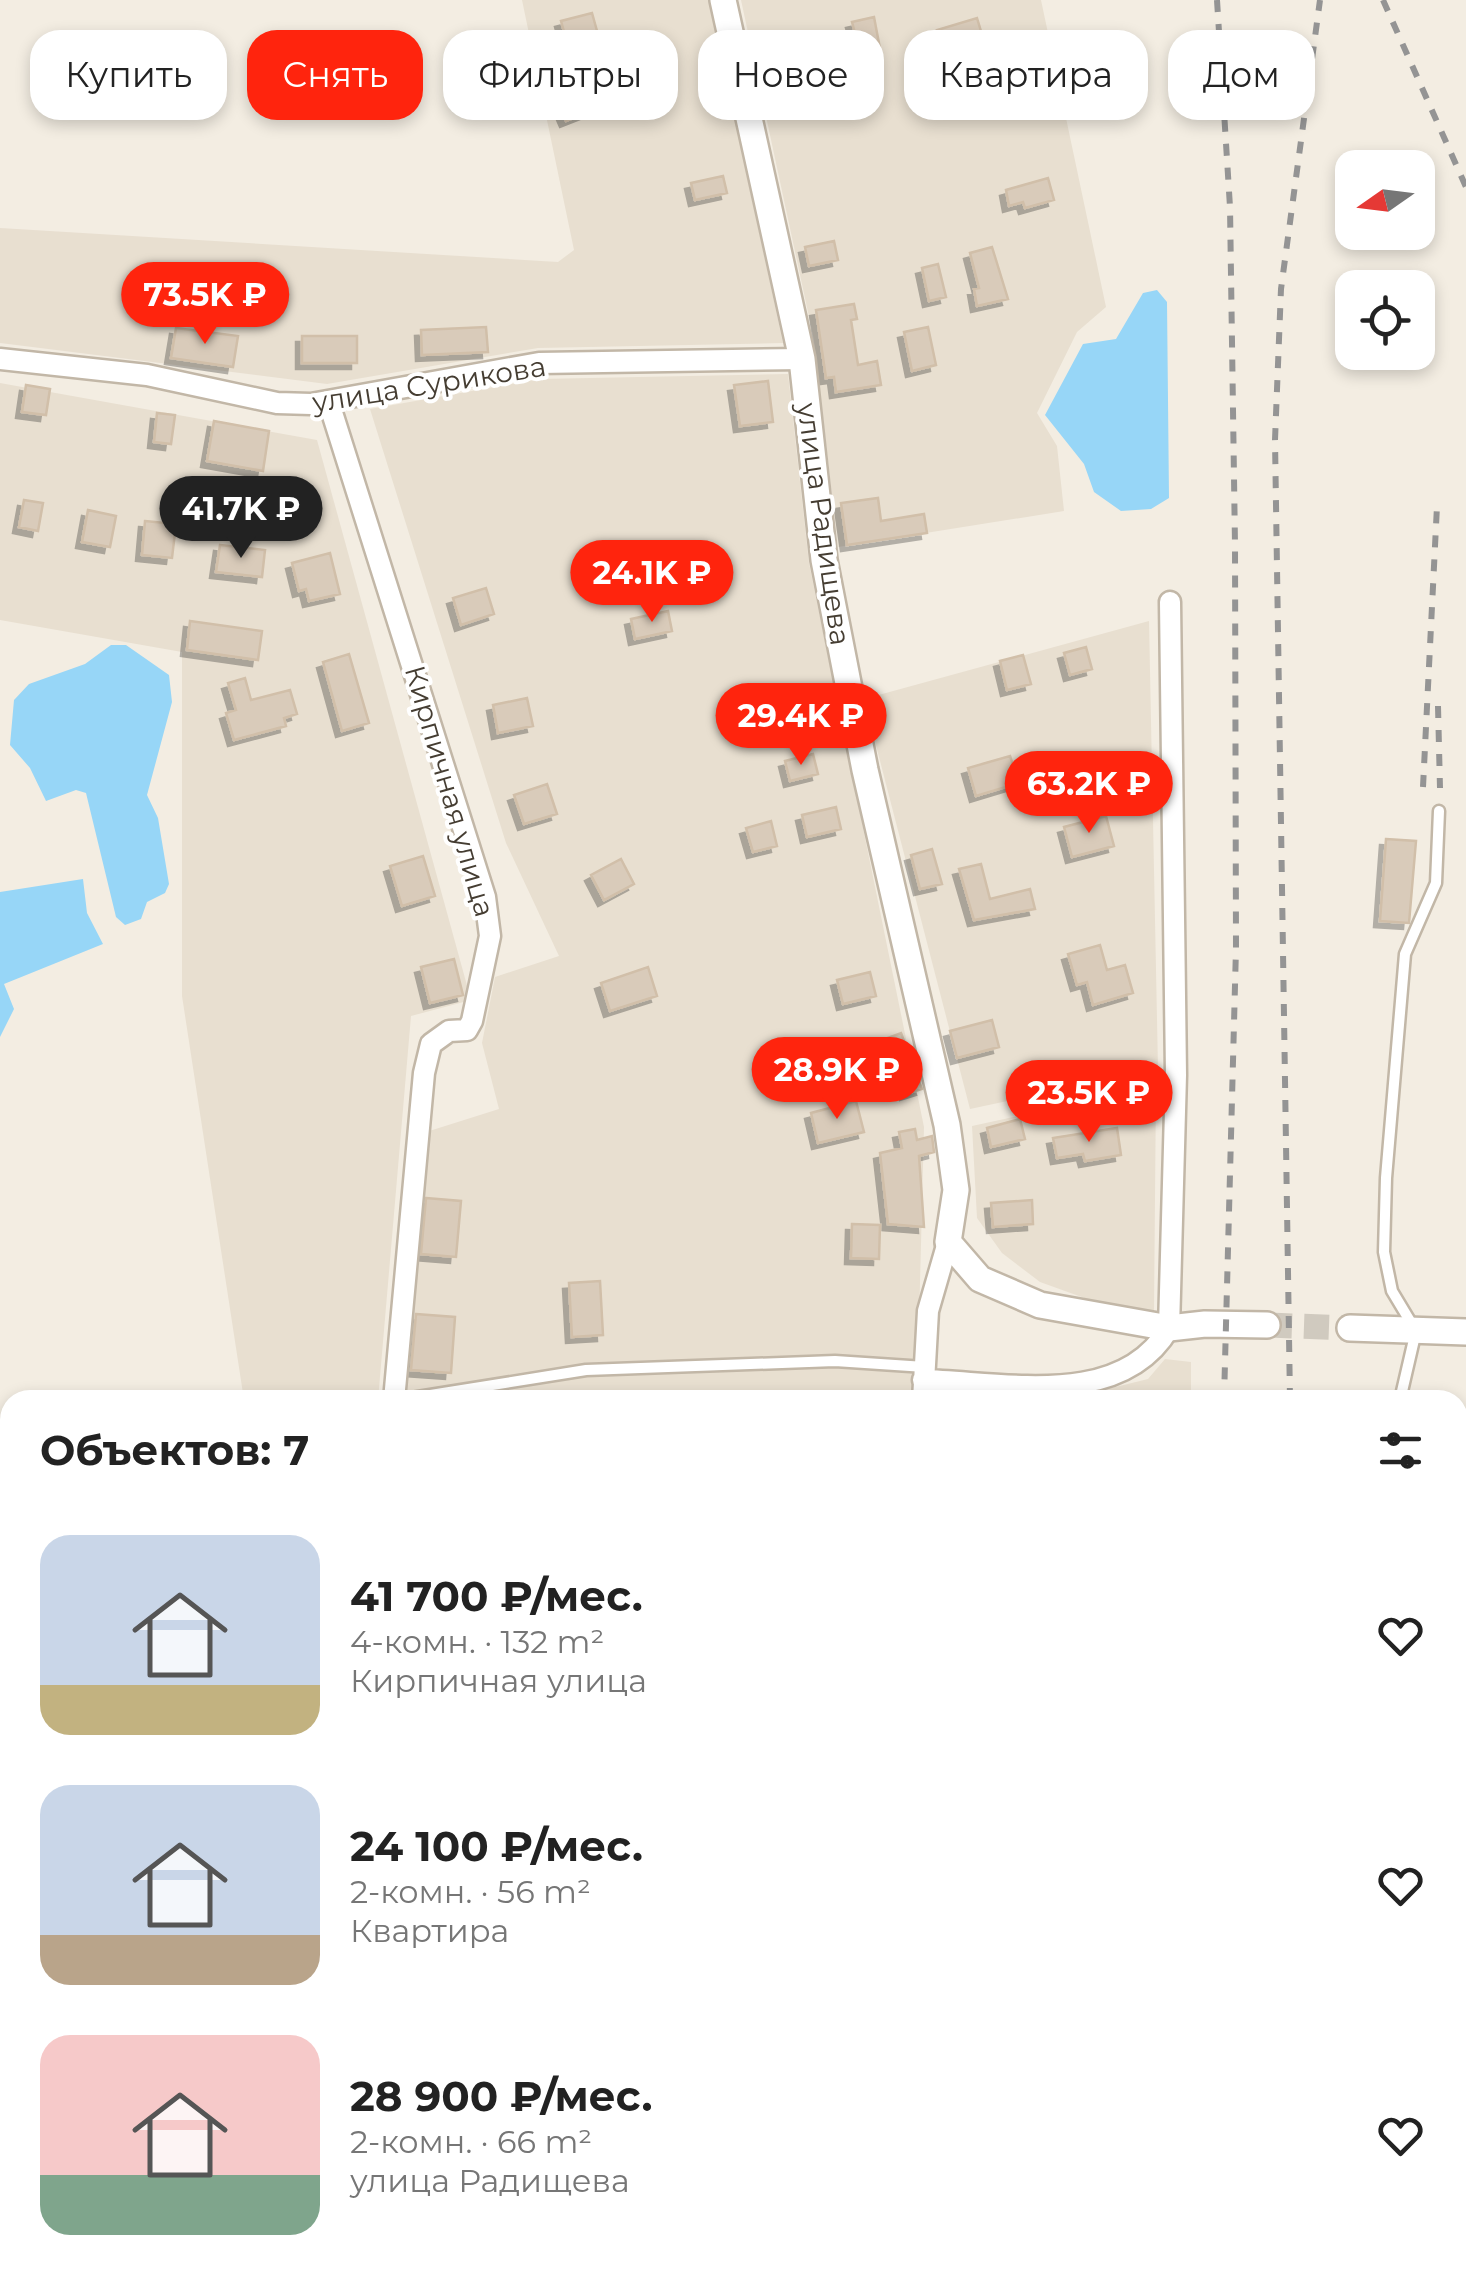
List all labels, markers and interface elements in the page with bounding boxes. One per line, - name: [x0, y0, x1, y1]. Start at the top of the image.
- chip: Купить: [30, 30, 227, 120]
- chip: Снять: [247, 30, 423, 120]
- chip: Фильтры: [443, 30, 678, 120]
- chip: Новое: [698, 30, 884, 120]
- chip: Квартира: [904, 30, 1148, 120]
- chip: Дом: [1168, 30, 1315, 120]
- north arrow: [1335, 150, 1435, 250]
- map controls: [1335, 150, 1435, 370]
- pin: 73.5K ₽: [113, 262, 297, 347]
- button: locate: [1335, 270, 1435, 370]
- text: 73.5K ₽: [143, 275, 267, 314]
- street label: улица Сурикова: [309, 349, 548, 419]
- street label: улица Радищева: [790, 400, 858, 647]
- pin: 41.7K ₽: [149, 476, 333, 561]
- text: 41.7K ₽: [181, 489, 301, 528]
- pin: 24.1K ₽: [560, 540, 744, 625]
- text: 24.1K ₽: [592, 553, 712, 592]
- street label: Кирпичная улица: [398, 661, 502, 921]
- pin: 29.4K ₽: [709, 683, 893, 768]
- text: 29.4K ₽: [738, 696, 864, 735]
- pin: 63.2K ₽: [997, 751, 1181, 836]
- text: 63.2K ₽: [1027, 764, 1151, 803]
- pin: 28.9K ₽: [745, 1037, 929, 1122]
- text: 28.9K ₽: [774, 1050, 900, 1089]
- pin: 23.5K ₽: [997, 1060, 1181, 1145]
- text: 23.5K ₽: [1028, 1073, 1150, 1112]
- icon: filters: [1373, 1423, 1428, 1478]
- text: Объектов: 7: [40, 1424, 309, 1476]
- text: 41 700 ₽/мес.: [350, 1570, 643, 1622]
- icon: home: [120, 1575, 240, 1695]
- icon: heart: [1373, 1608, 1428, 1663]
- text: 4-комн. · 132 m²: [350, 1622, 604, 1661]
- text: Кирпичная улица: [350, 1661, 647, 1700]
- text: 24 100 ₽/мес.: [350, 1820, 643, 1872]
- icon: home: [120, 1825, 240, 1945]
- icon: heart: [1373, 1858, 1428, 1913]
- text: 2-комн. · 56 m²: [350, 1872, 591, 1911]
- text: Квартира: [350, 1911, 509, 1950]
- text: 28 900 ₽/мес.: [350, 2070, 653, 2122]
- icon: home: [120, 2075, 240, 2195]
- icon: heart: [1373, 2108, 1428, 2163]
- text: 2-комн. · 66 m²: [350, 2122, 592, 2161]
- text: улица Радищева: [350, 2161, 630, 2200]

